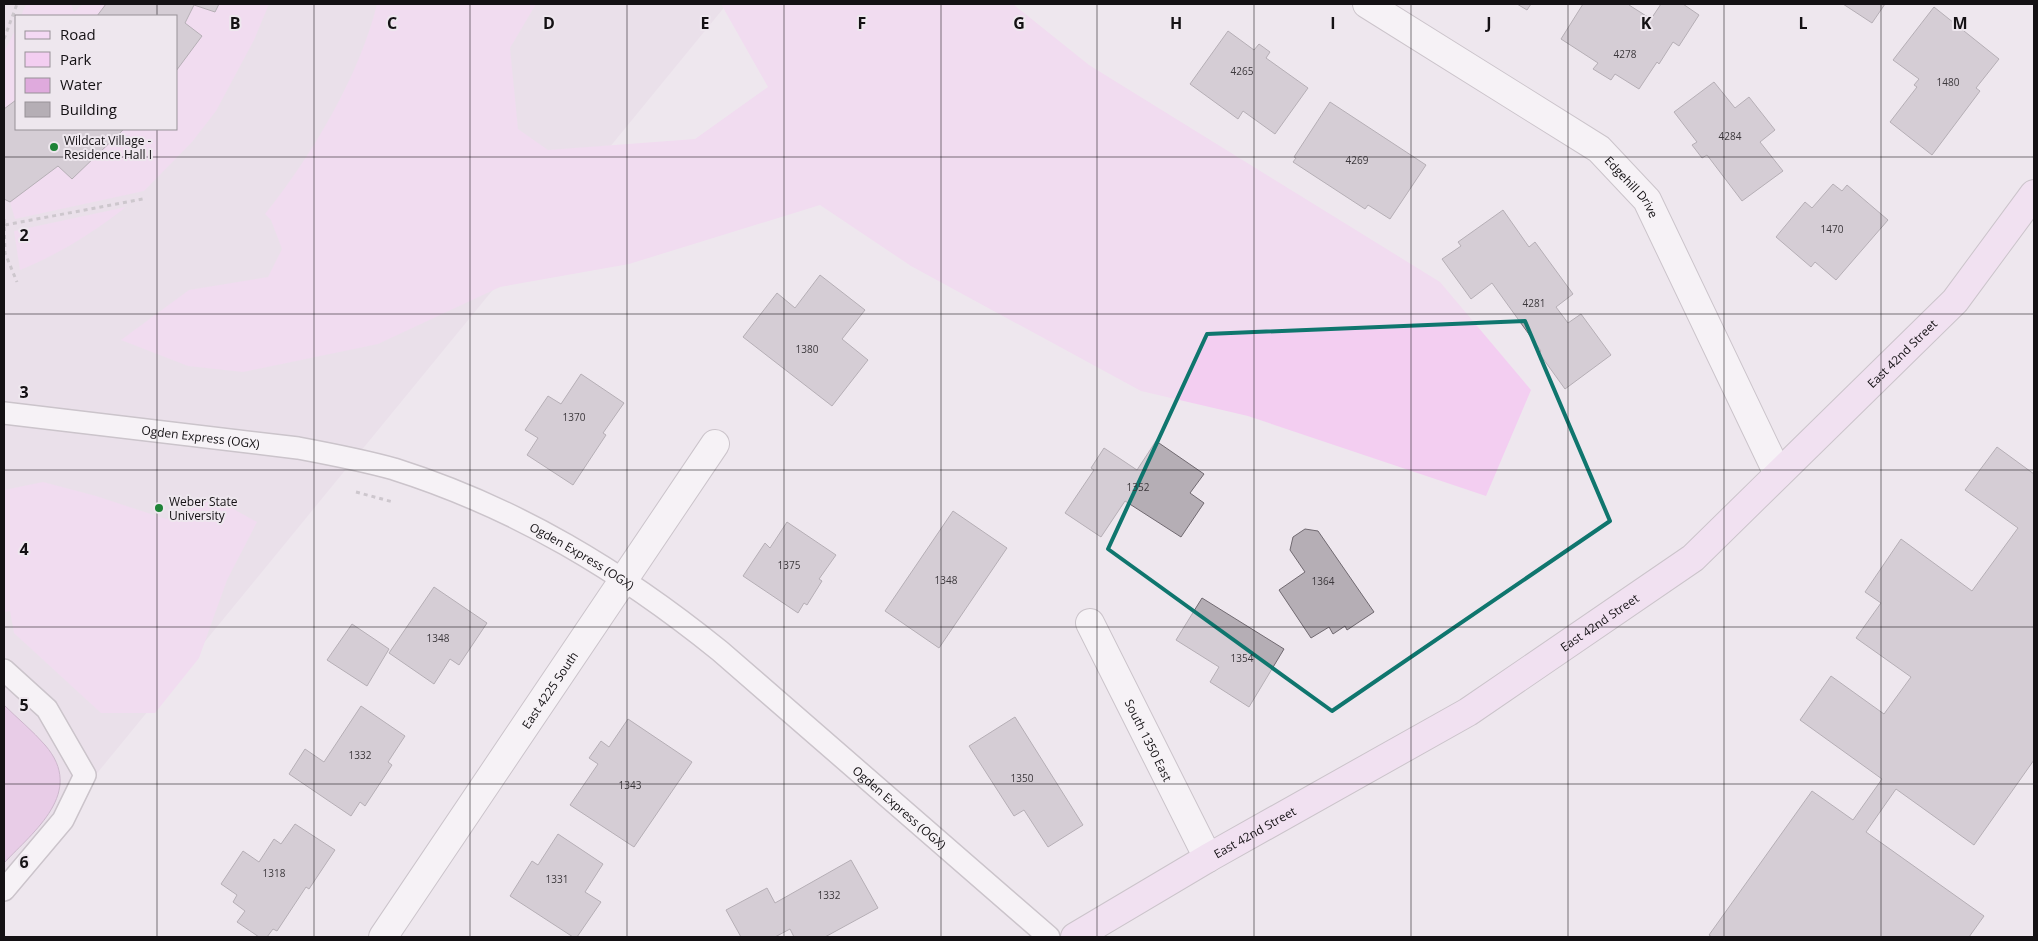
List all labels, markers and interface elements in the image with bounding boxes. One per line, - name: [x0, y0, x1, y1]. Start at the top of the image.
- text: B: [230, 12, 240, 34]
- text: C: [387, 12, 397, 34]
- text: D: [543, 12, 555, 34]
- text: E: [701, 12, 710, 34]
- text: F: [858, 12, 866, 34]
- text: G: [1013, 12, 1025, 34]
- text: H: [1170, 12, 1182, 34]
- text: I: [1330, 12, 1336, 34]
- text: J: [1484, 12, 1492, 34]
- text: K: [1641, 12, 1652, 34]
- text: L: [1798, 12, 1808, 34]
- text: M: [1952, 12, 1968, 34]
- legend: [15, 15, 178, 130]
- text: Road: [60, 24, 96, 44]
- house number: 4278: [1614, 47, 1637, 61]
- text: Park: [60, 49, 91, 69]
- house number: 4265: [1231, 64, 1254, 78]
- text: Water: [60, 74, 102, 94]
- house number: 1480: [1937, 75, 1960, 89]
- text: Building: [60, 99, 117, 119]
- house number: 4284: [1719, 129, 1742, 143]
- place label: Wildcat Village - Residence Hall I: [64, 132, 152, 163]
- marker: Wildcat Village - Residence Hall I: [48, 141, 60, 153]
- street label: Edgehill Drive: [1601, 152, 1663, 221]
- house number: 4269: [1346, 153, 1369, 167]
- house number: 1470: [1821, 222, 1844, 236]
- text: 2: [19, 224, 29, 246]
- house number: 4281: [1523, 296, 1545, 310]
- street label: East 42nd Street: [1863, 315, 1940, 391]
- house number: 1380: [796, 342, 819, 356]
- text: 3: [19, 381, 29, 403]
- house number: 1370: [563, 410, 586, 424]
- street label: Ogden Express (OGX): [140, 421, 261, 452]
- house number: 1352: [1127, 480, 1150, 494]
- place label: Weber State University: [169, 493, 238, 524]
- marker: Weber State University: [153, 502, 165, 514]
- street label: Ogden Express (OGX): [527, 518, 638, 594]
- text: 4: [19, 538, 29, 560]
- house number: 1375: [778, 558, 801, 572]
- house number: 1348: [935, 573, 958, 587]
- house number: 1364: [1312, 574, 1335, 588]
- street label: East 42nd Street: [1557, 589, 1642, 655]
- house number: 1348: [427, 631, 450, 645]
- street label: East 4225 South: [517, 648, 582, 732]
- house number: 1354: [1231, 651, 1254, 665]
- text: 5: [19, 694, 29, 716]
- street label: South 1350 East: [1121, 696, 1177, 784]
- house number: 1332: [349, 748, 372, 762]
- street label: Ogden Express (OGX): [849, 762, 950, 853]
- house number: 1350: [1011, 771, 1034, 785]
- house number: 1343: [619, 778, 642, 792]
- street label: East 42nd Street: [1210, 802, 1299, 862]
- text: 6: [19, 851, 29, 873]
- house number: 1318: [263, 866, 286, 880]
- house number: 1331: [546, 872, 568, 886]
- house number: 1332: [818, 888, 841, 902]

